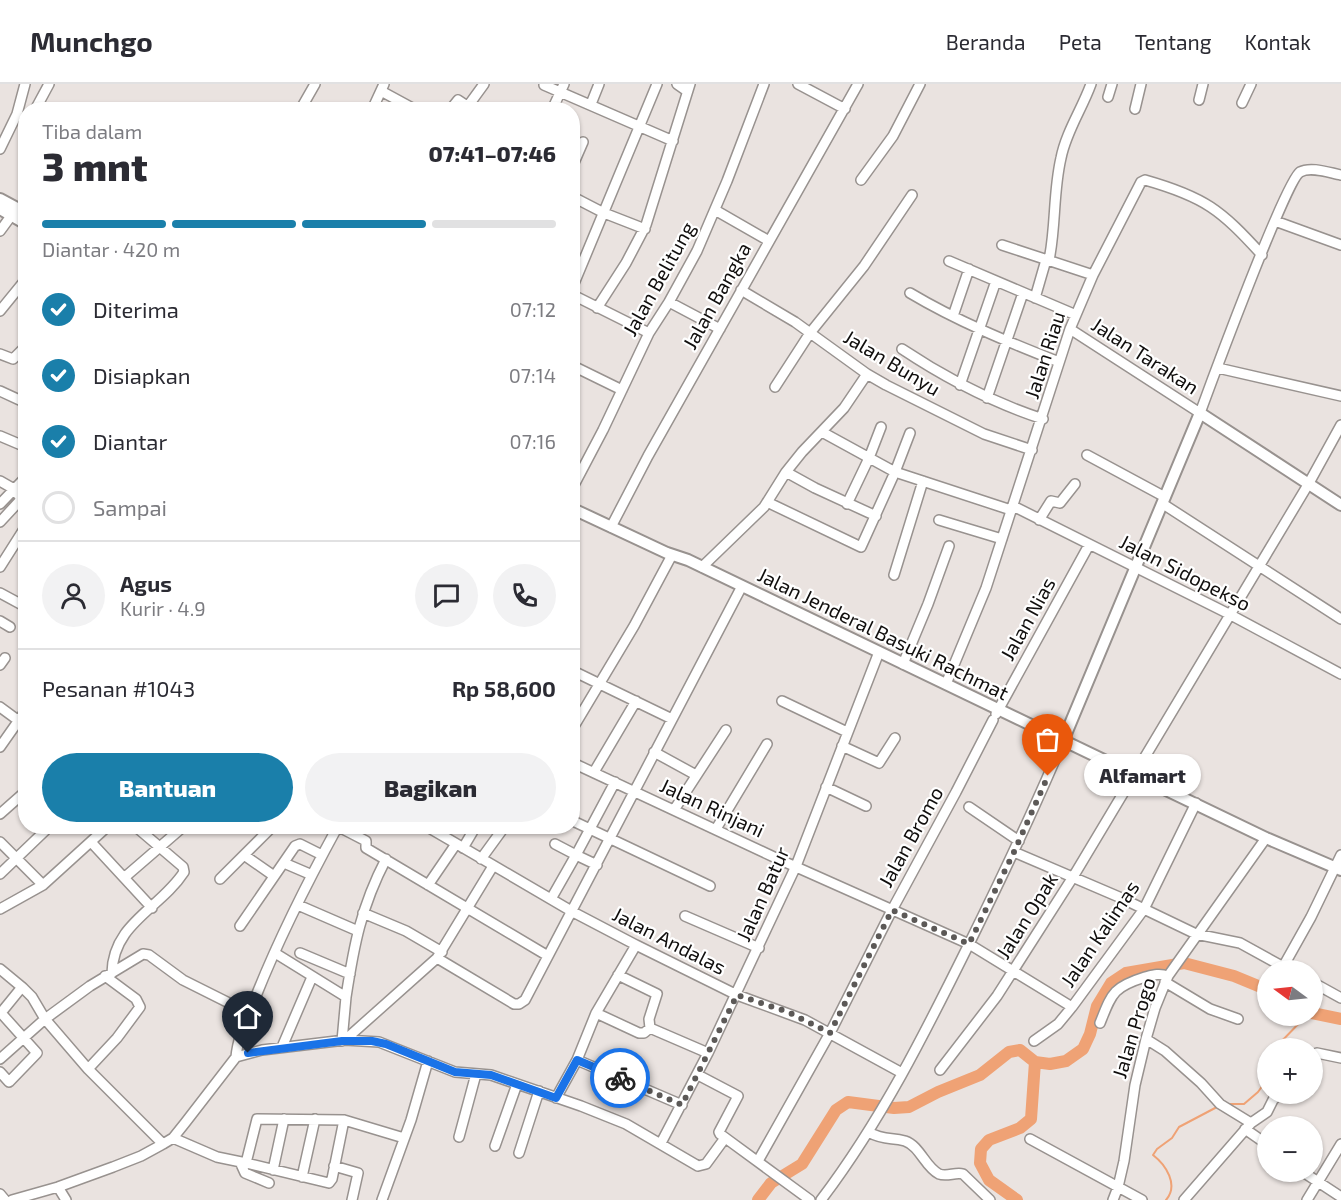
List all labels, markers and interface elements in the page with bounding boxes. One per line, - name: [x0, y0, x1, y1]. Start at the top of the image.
- text: Munchgo: [30, 24, 153, 58]
- text: Beranda: [946, 29, 1026, 54]
- text: Peta: [1059, 29, 1102, 54]
- text: Tentang: [1135, 29, 1212, 54]
- text: Kontak: [1245, 29, 1311, 54]
- text: Tiba dalam: [42, 119, 142, 143]
- text: 07:41–07:46: [429, 140, 556, 166]
- text: 3 mnt: [42, 142, 148, 189]
- street label: Jalan Belitung: [617, 217, 699, 340]
- text: Diantar · 420 m: [42, 237, 180, 261]
- street label: Jalan Bangka: [677, 238, 755, 353]
- icon: check: [42, 293, 75, 326]
- text: Diterima: [93, 296, 179, 322]
- text: 07:12: [510, 297, 556, 321]
- street label: Jalan Riau: [1019, 308, 1069, 401]
- street label: Jalan Tarakan: [1088, 312, 1204, 399]
- street label: Jalan Bunyu: [840, 324, 945, 400]
- icon: check: [42, 359, 75, 392]
- text: Disiapkan: [93, 362, 191, 388]
- text: 07:14: [509, 363, 556, 387]
- icon: check: [42, 425, 75, 458]
- text: Diantar: [93, 428, 167, 454]
- text: 07:16: [510, 429, 556, 453]
- text: Sampai: [93, 494, 167, 520]
- street label: Jalan Sidopekso: [1116, 529, 1255, 615]
- street label: Jalan Jenderal Basuki Rachmat: [754, 562, 1013, 705]
- button: person: [42, 564, 105, 627]
- button: chat: [415, 564, 478, 627]
- button: phone: [493, 564, 556, 627]
- text: Agus: [120, 570, 172, 596]
- street label: Jalan Nias: [995, 573, 1060, 664]
- text: Kurir · 4.9: [120, 596, 206, 620]
- text: Pesanan #1043: [42, 675, 195, 701]
- text: Rp 58,600: [452, 675, 556, 701]
- pin: [1022, 714, 1073, 776]
- icon: bag: [1031, 723, 1064, 756]
- button: Bantuan: [42, 753, 293, 822]
- button: Bagikan: [305, 753, 556, 822]
- callout: Alfamart: [1084, 755, 1201, 797]
- text: Alfamart: [1099, 763, 1186, 787]
- street label: Jalan Rinjani: [656, 772, 768, 842]
- street label: Jalan Bromo: [873, 782, 948, 891]
- street label: Jalan Batur: [731, 842, 794, 945]
- street label: Jalan Opak: [990, 868, 1062, 963]
- street label: Jalan Kalimas: [1055, 876, 1144, 991]
- street label: Jalan Andalas: [609, 901, 730, 979]
- north arrow: [1257, 960, 1323, 1026]
- map controls: [1257, 960, 1323, 1182]
- street label: Jalan Progo: [1106, 974, 1160, 1081]
- pin: [222, 991, 273, 1053]
- icon: home: [231, 1000, 264, 1033]
- button: +: [1257, 1038, 1323, 1104]
- courier: [590, 1048, 650, 1108]
- icon: bike: [604, 1062, 637, 1095]
- button: −: [1257, 1116, 1323, 1182]

